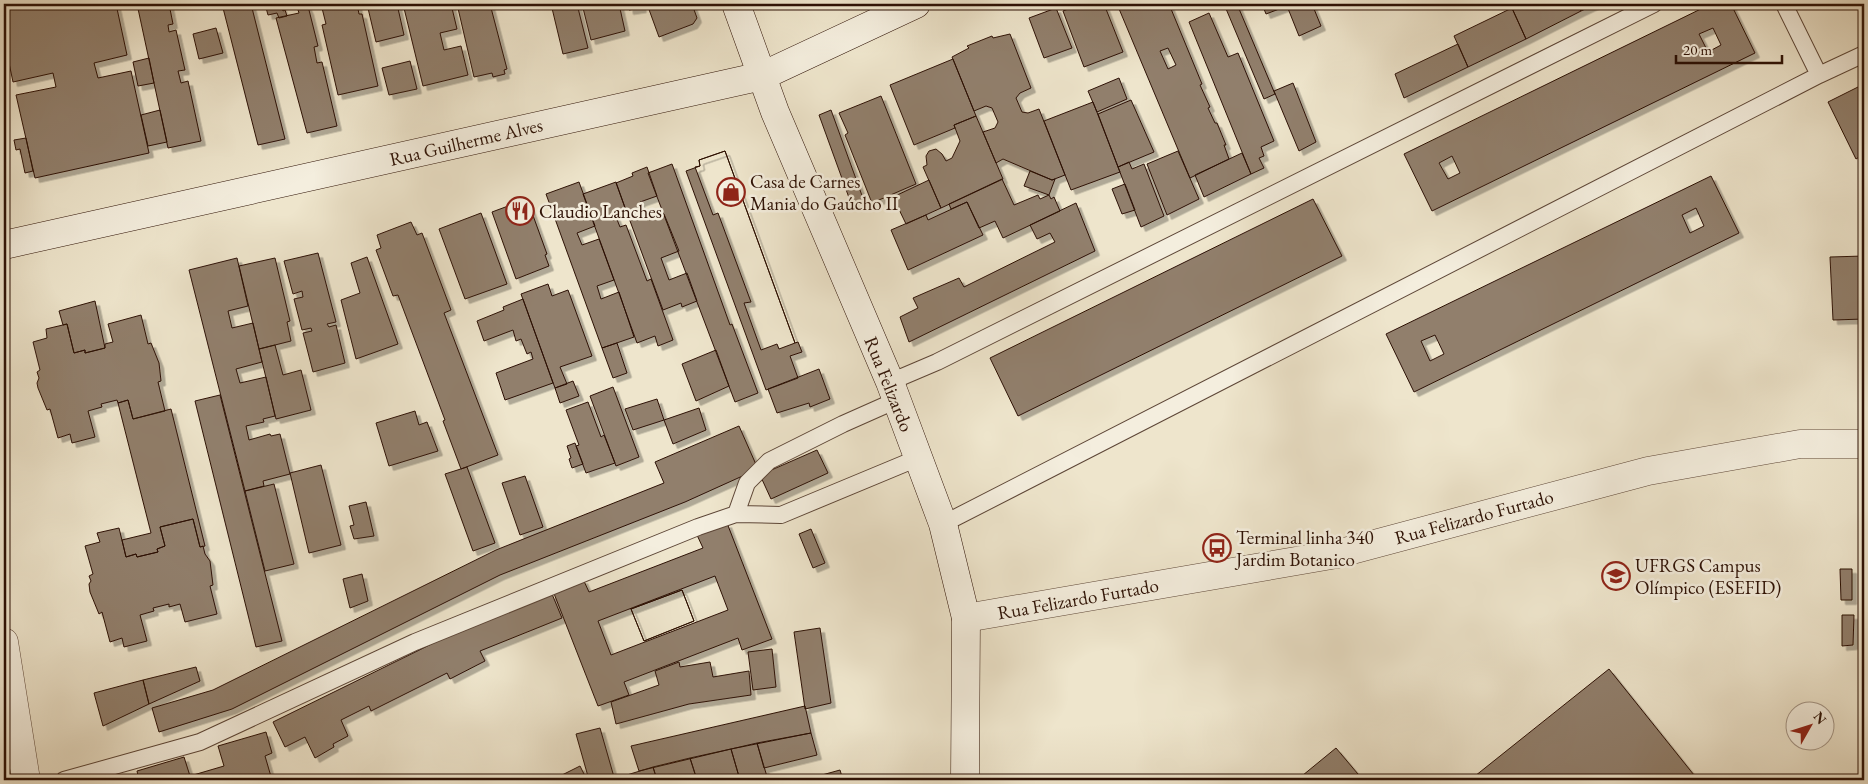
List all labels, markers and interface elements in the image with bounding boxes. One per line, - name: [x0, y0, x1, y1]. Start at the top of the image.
- scale bar: [1676, 32, 1782, 64]
- text: 20 m: [1683, 40, 1712, 59]
- street label: Rua Guilherme Alves: [387, 112, 545, 172]
- place label: Casa de Carnes Mania do Gaúcho II: [750, 169, 899, 216]
- shop icon: Casa de Carnes Mania do Gaúcho II: [716, 177, 746, 207]
- restaurant icon: Claudio Lanches: [505, 196, 535, 226]
- place label: Claudio Lanches: [539, 199, 662, 224]
- street label: Rua Felizardo: [859, 333, 919, 435]
- street label: Rua Felizardo Furtado: [1392, 484, 1556, 550]
- place label: Terminal linha 340 Jardim Botanico: [1234, 525, 1374, 572]
- bus stop icon: Terminal linha 340 Jardim Botanico: [1202, 533, 1232, 563]
- place label: UFRGS Campus Olímpico (ESEFID): [1635, 553, 1781, 600]
- school or university icon: UFRGS Campus Olímpico (ESEFID): [1601, 561, 1631, 591]
- street label: Rua Felizardo Furtado: [995, 573, 1161, 625]
- north arrow: [1786, 702, 1836, 752]
- text: N: [1810, 708, 1831, 728]

